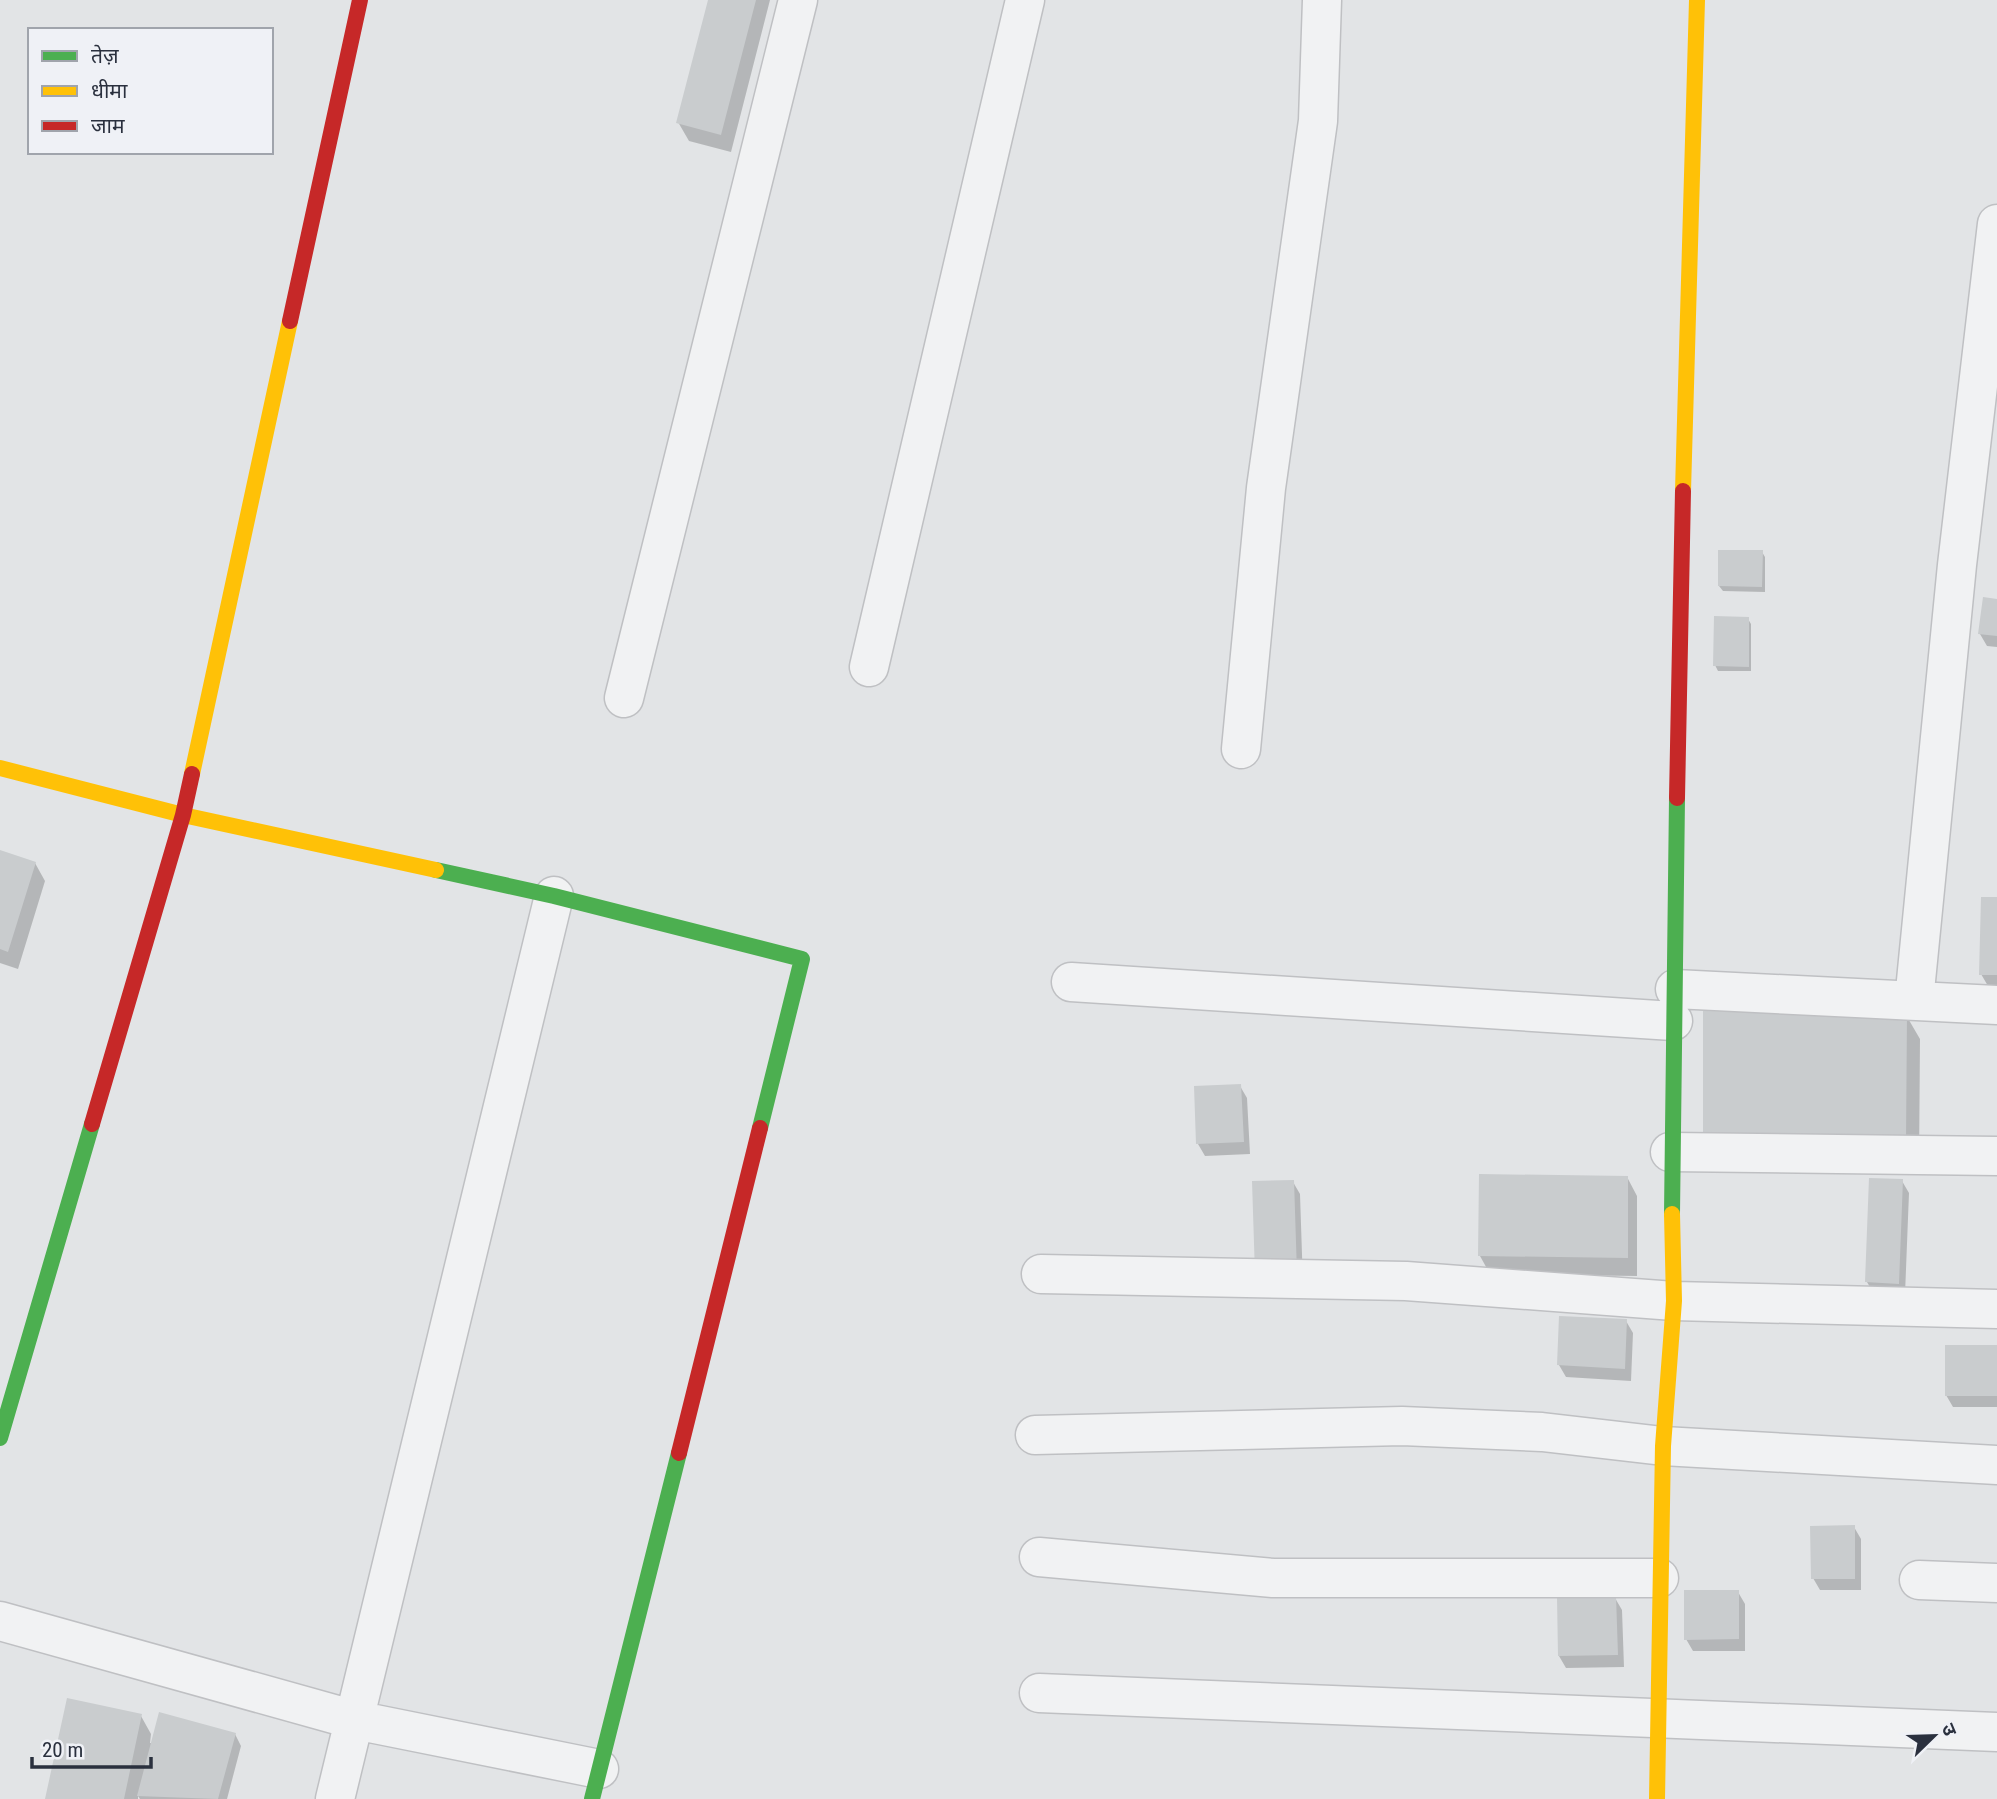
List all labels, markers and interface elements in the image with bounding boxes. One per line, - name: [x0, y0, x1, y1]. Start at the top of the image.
- legend: [28, 28, 273, 154]
- text: तेज़: [91, 44, 119, 68]
- text: धीमा: [91, 79, 128, 103]
- text: जाम: [91, 114, 125, 138]
- north arrow: [1899, 1701, 1969, 1771]
- text: उ: [1936, 1720, 1962, 1740]
- scale bar: [32, 1726, 150, 1770]
- text: 20 m: [42, 1738, 83, 1762]

